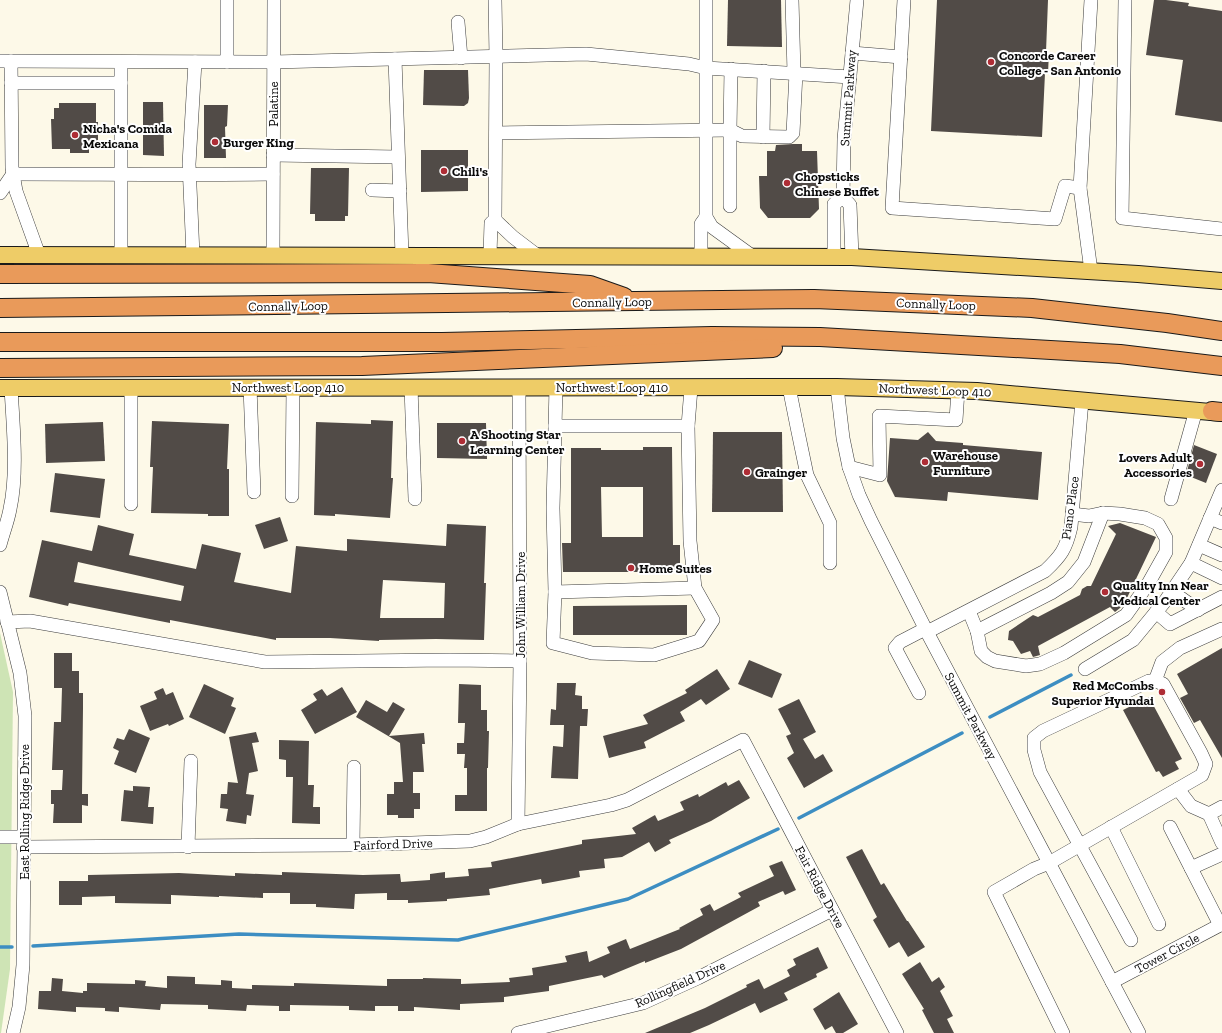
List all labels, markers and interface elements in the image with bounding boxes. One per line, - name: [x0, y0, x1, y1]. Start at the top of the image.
- place label: Concorde Career College - San Antonio: [999, 48, 1121, 78]
- street label: Summit Parkway: [837, 49, 859, 147]
- marker: Concorde Career College - San Antonio: [986, 57, 996, 67]
- street label: Palatine: [266, 81, 281, 127]
- place label: Nicha's Comida Mexicana: [83, 121, 173, 151]
- marker: Nicha's Comida Mexicana: [70, 130, 80, 140]
- place label: Burger King: [223, 135, 294, 150]
- marker: Burger King: [210, 137, 220, 147]
- place label: Chili's: [452, 164, 488, 179]
- marker: Chili's: [439, 166, 449, 176]
- place label: Chopsticks Chinese Buffet: [795, 169, 880, 199]
- marker: Chopsticks Chinese Buffet: [782, 178, 792, 188]
- street label: Connally Loop: [572, 294, 652, 310]
- street label: Connally Loop: [896, 295, 976, 313]
- street label: Connally Loop: [248, 298, 328, 314]
- street label: Northwest Loop 410: [232, 380, 344, 395]
- street label: Northwest Loop 410: [556, 380, 668, 395]
- street label: Northwest Loop 410: [878, 381, 992, 399]
- place label: A Shooting Star Learning Center: [470, 427, 565, 457]
- marker: A Shooting Star Learning Center: [457, 436, 467, 446]
- place label: Warehouse Furniture: [933, 448, 999, 478]
- place label: Lovers Adult Accessories: [1119, 450, 1193, 480]
- marker: Warehouse Furniture: [920, 457, 930, 467]
- marker: Lovers Adult Accessories: [1195, 459, 1205, 469]
- place label: Grainger: [755, 465, 807, 480]
- marker: Grainger: [742, 467, 752, 477]
- street label: Piano Place: [1058, 475, 1082, 541]
- street label: John William Drive: [513, 552, 528, 658]
- place label: Home Suites: [639, 561, 712, 576]
- marker: Home Suites: [626, 563, 636, 573]
- place label: Quality Inn Near Medical Center: [1113, 578, 1209, 608]
- marker: Quality Inn Near Medical Center: [1100, 587, 1110, 597]
- street label: Summit Parkway: [942, 670, 1000, 762]
- place label: Red McCombs Superior Hyundai: [1052, 678, 1154, 708]
- marker: Red McCombs Superior Hyundai: [1157, 687, 1167, 697]
- street label: East Rolling Ridge Drive: [17, 744, 32, 880]
- street label: Fairford Drive: [353, 835, 433, 853]
- street label: Fair Ridge Drive: [792, 843, 848, 931]
- street label: Tower Circle: [1132, 930, 1202, 976]
- street label: Rollingfield Drive: [632, 957, 728, 1011]

